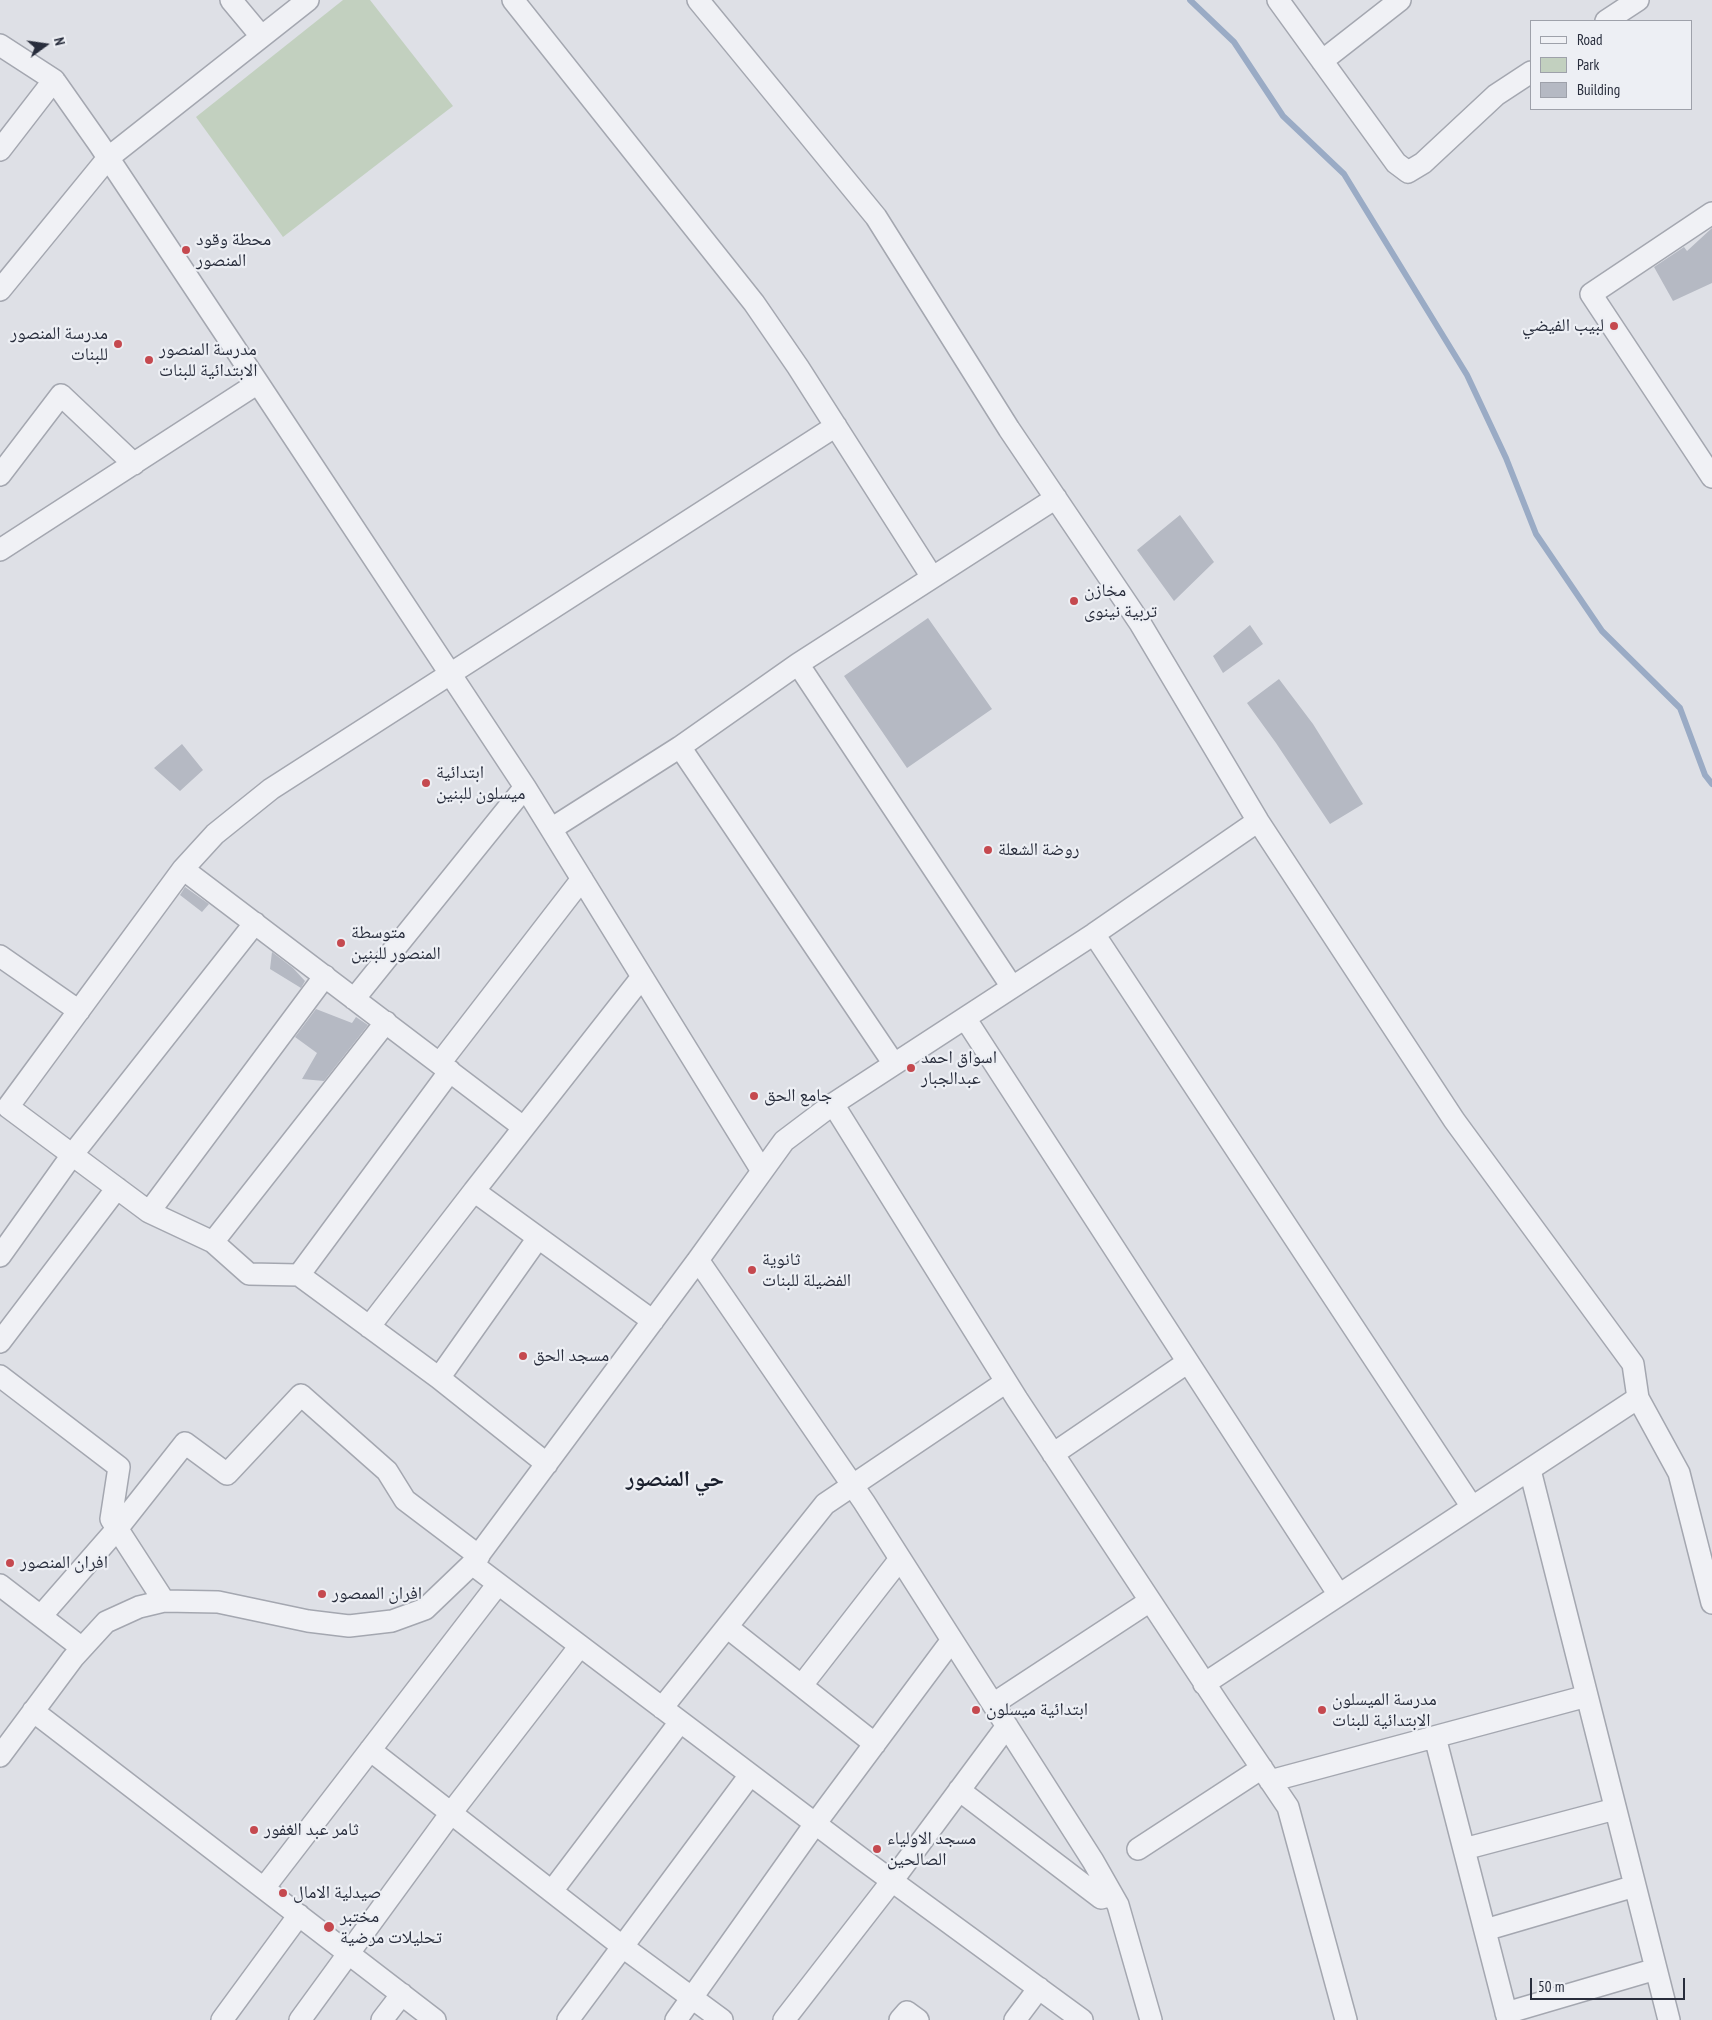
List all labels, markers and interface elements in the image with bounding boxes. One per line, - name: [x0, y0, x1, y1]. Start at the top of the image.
- north arrow: [20, 20, 70, 70]
- legend: [1530, 20, 1692, 110]
- text: Road: [1577, 30, 1603, 49]
- text: N: [50, 36, 69, 47]
- text: Park: [1577, 55, 1599, 74]
- text: Building: [1577, 80, 1620, 99]
- place label: محطة وقود المنصور: [196, 229, 271, 272]
- marker: محطة وقود المنصور: [180, 244, 192, 256]
- place label: لبيب الفيضي: [1522, 315, 1604, 337]
- marker: لبيب الفيضي: [1608, 320, 1620, 332]
- place label: مدرسة المنصور للبنات: [10, 323, 108, 366]
- marker: مدرسة المنصور للبنات: [112, 338, 124, 350]
- place label: مدرسة المنصور الابتدائية للبنات: [159, 339, 257, 382]
- marker: مدرسة المنصور الابتدائية للبنات: [143, 354, 155, 366]
- place label: مخازن تربية نينوى: [1084, 580, 1157, 622]
- marker: مخازن تربية نينوى: [1068, 595, 1080, 607]
- place label: ابتدائية ميسلون للبنين: [436, 762, 526, 804]
- marker: ابتدائية ميسلون للبنين: [420, 777, 432, 789]
- place label: روضة الشعلة: [998, 839, 1080, 861]
- marker: روضة الشعلة: [982, 844, 994, 856]
- place label: متوسطة المنصور للبنين: [351, 922, 441, 964]
- marker: متوسطة المنصور للبنين: [335, 937, 347, 949]
- place label: اسواق احمد عبدالجبار: [921, 1047, 997, 1090]
- marker: اسواق احمد عبدالجبار: [905, 1062, 917, 1074]
- place label: جامع الحق: [764, 1085, 832, 1107]
- marker: جامع الحق: [748, 1090, 760, 1102]
- place label: ثانوية الفضيلة للبنات: [762, 1249, 851, 1292]
- marker: ثانوية الفضيلة للبنات: [746, 1264, 758, 1276]
- place label: مسجد الحق: [533, 1345, 609, 1367]
- marker: مسجد الحق: [517, 1350, 529, 1362]
- district label: حي المنصور: [626, 1467, 724, 1493]
- place label: افران المنصور: [20, 1552, 108, 1574]
- marker: افران المنصور: [4, 1557, 16, 1569]
- place label: افران الممصور: [332, 1583, 422, 1605]
- marker: افران الممصور: [316, 1588, 328, 1600]
- place label: مدرسة الميسلون الابتدائية للبنات: [1332, 1689, 1437, 1732]
- place label: ابتدائية ميسلون: [986, 1699, 1088, 1721]
- marker: ابتدائية ميسلون: [970, 1704, 982, 1716]
- marker: مدرسة الميسلون الابتدائية للبنات: [1316, 1704, 1328, 1716]
- place label: ثامر عبد الغفور: [264, 1819, 359, 1841]
- marker: ثامر عبد الغفور: [248, 1824, 260, 1836]
- place label: مسجد الاولياء الصالحين: [887, 1828, 976, 1870]
- marker: مسجد الاولياء الصالحين: [871, 1843, 883, 1855]
- place label: صيدلية الامال: [293, 1882, 381, 1904]
- marker: صيدلية الامال: [277, 1887, 289, 1899]
- place label: مختبر تحليلات مرضية: [340, 1906, 442, 1948]
- marker: مختبر تحليلات مرضية: [322, 1920, 336, 1934]
- scale bar: [1532, 1968, 1687, 2000]
- text: 50 m: [1538, 1977, 1564, 1996]

